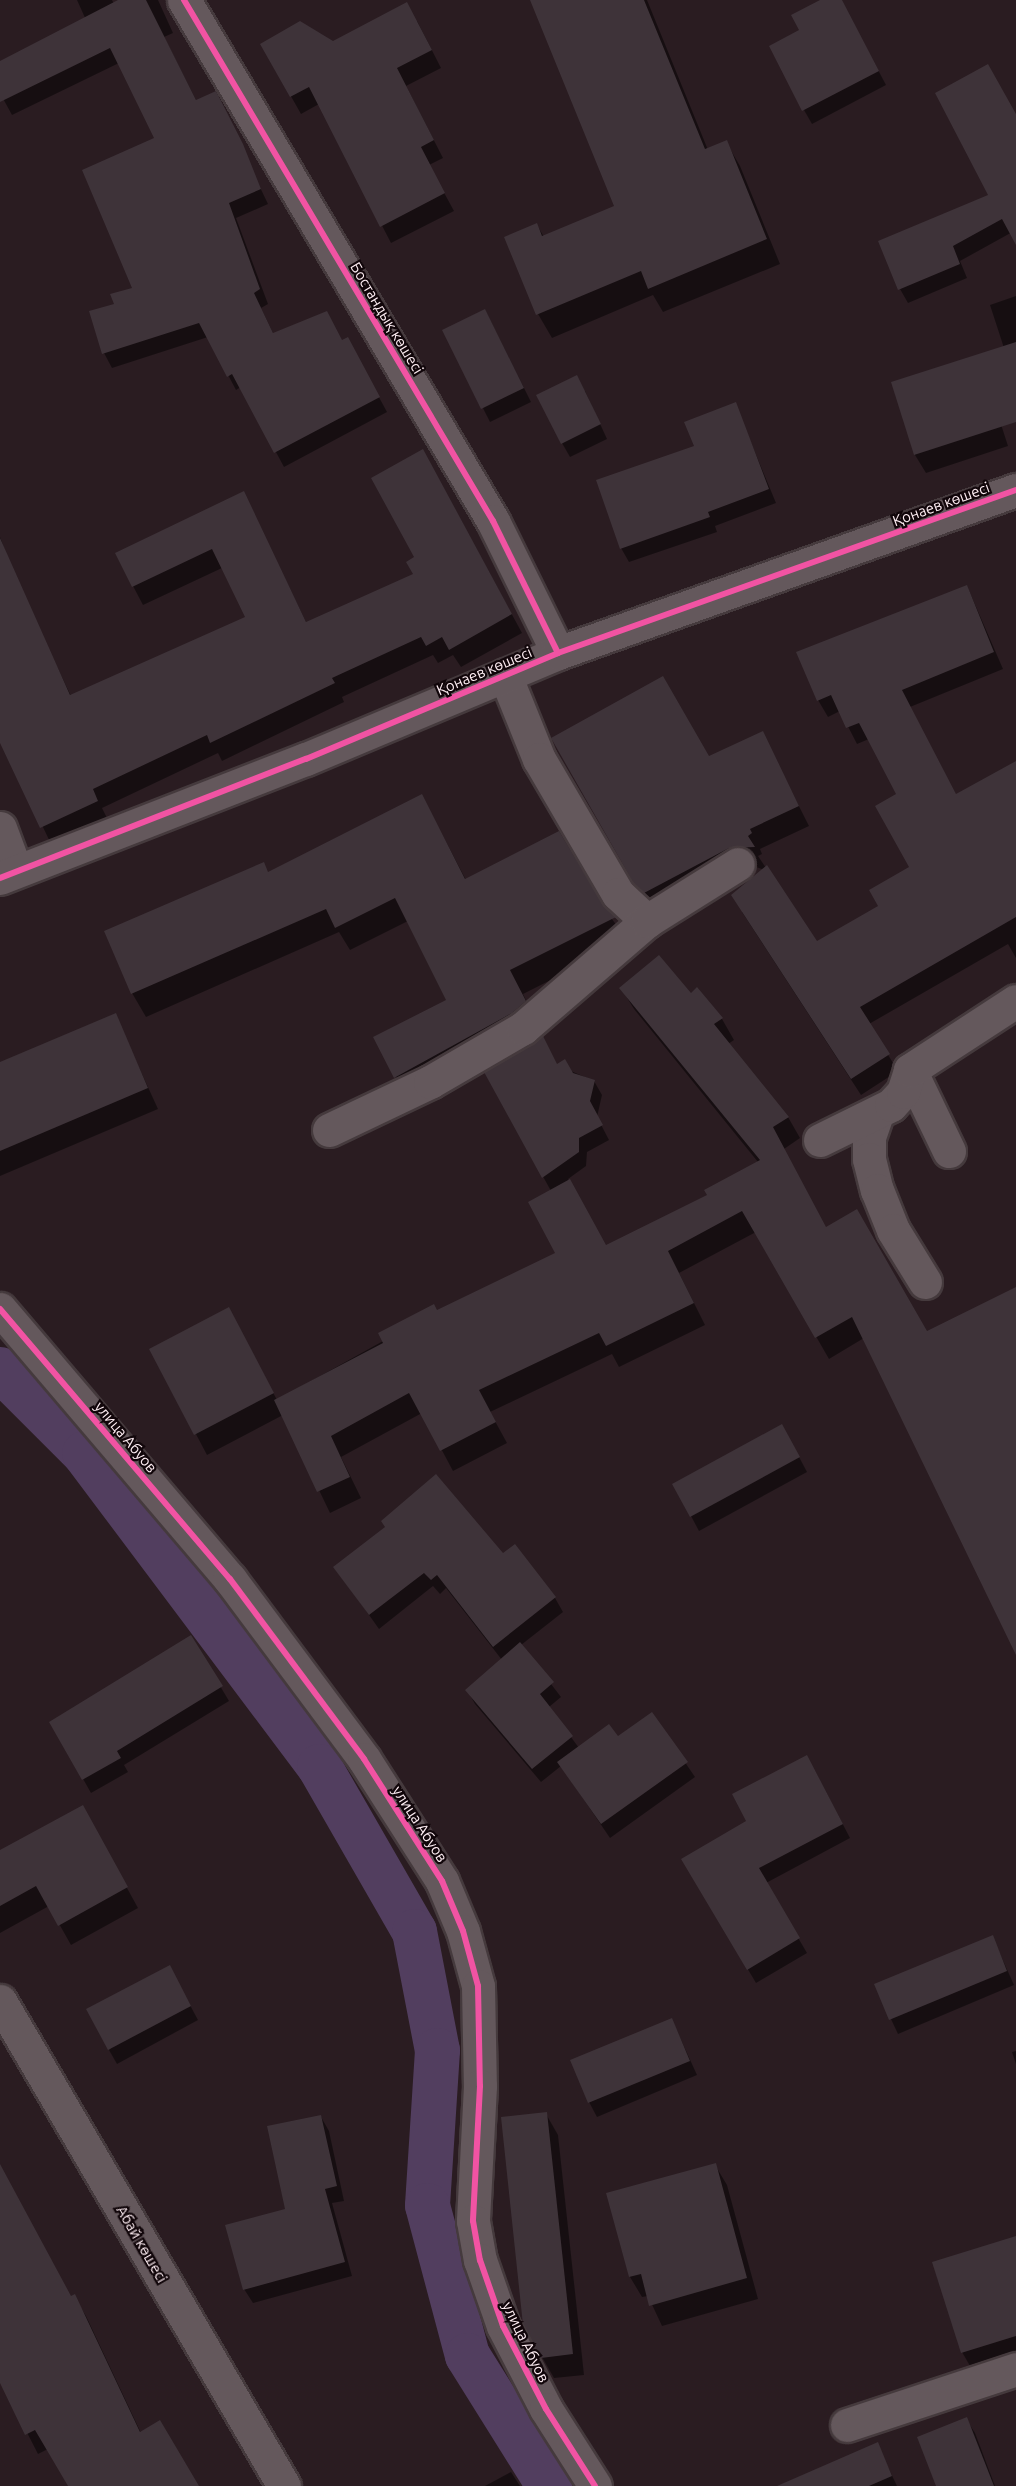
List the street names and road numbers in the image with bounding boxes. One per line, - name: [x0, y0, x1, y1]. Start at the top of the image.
- street label: Бостандық көшесі: [347, 259, 427, 377]
- street label: Қонаев көшесі: [890, 478, 992, 530]
- street label: Қонаев көшесі: [434, 643, 534, 699]
- street label: улица Абуов: [91, 1398, 161, 1476]
- street label: улица Абуов: [389, 1782, 451, 1866]
- street label: Абай көшесі: [113, 2202, 171, 2286]
- street label: улица Абуов: [499, 2299, 553, 2385]

